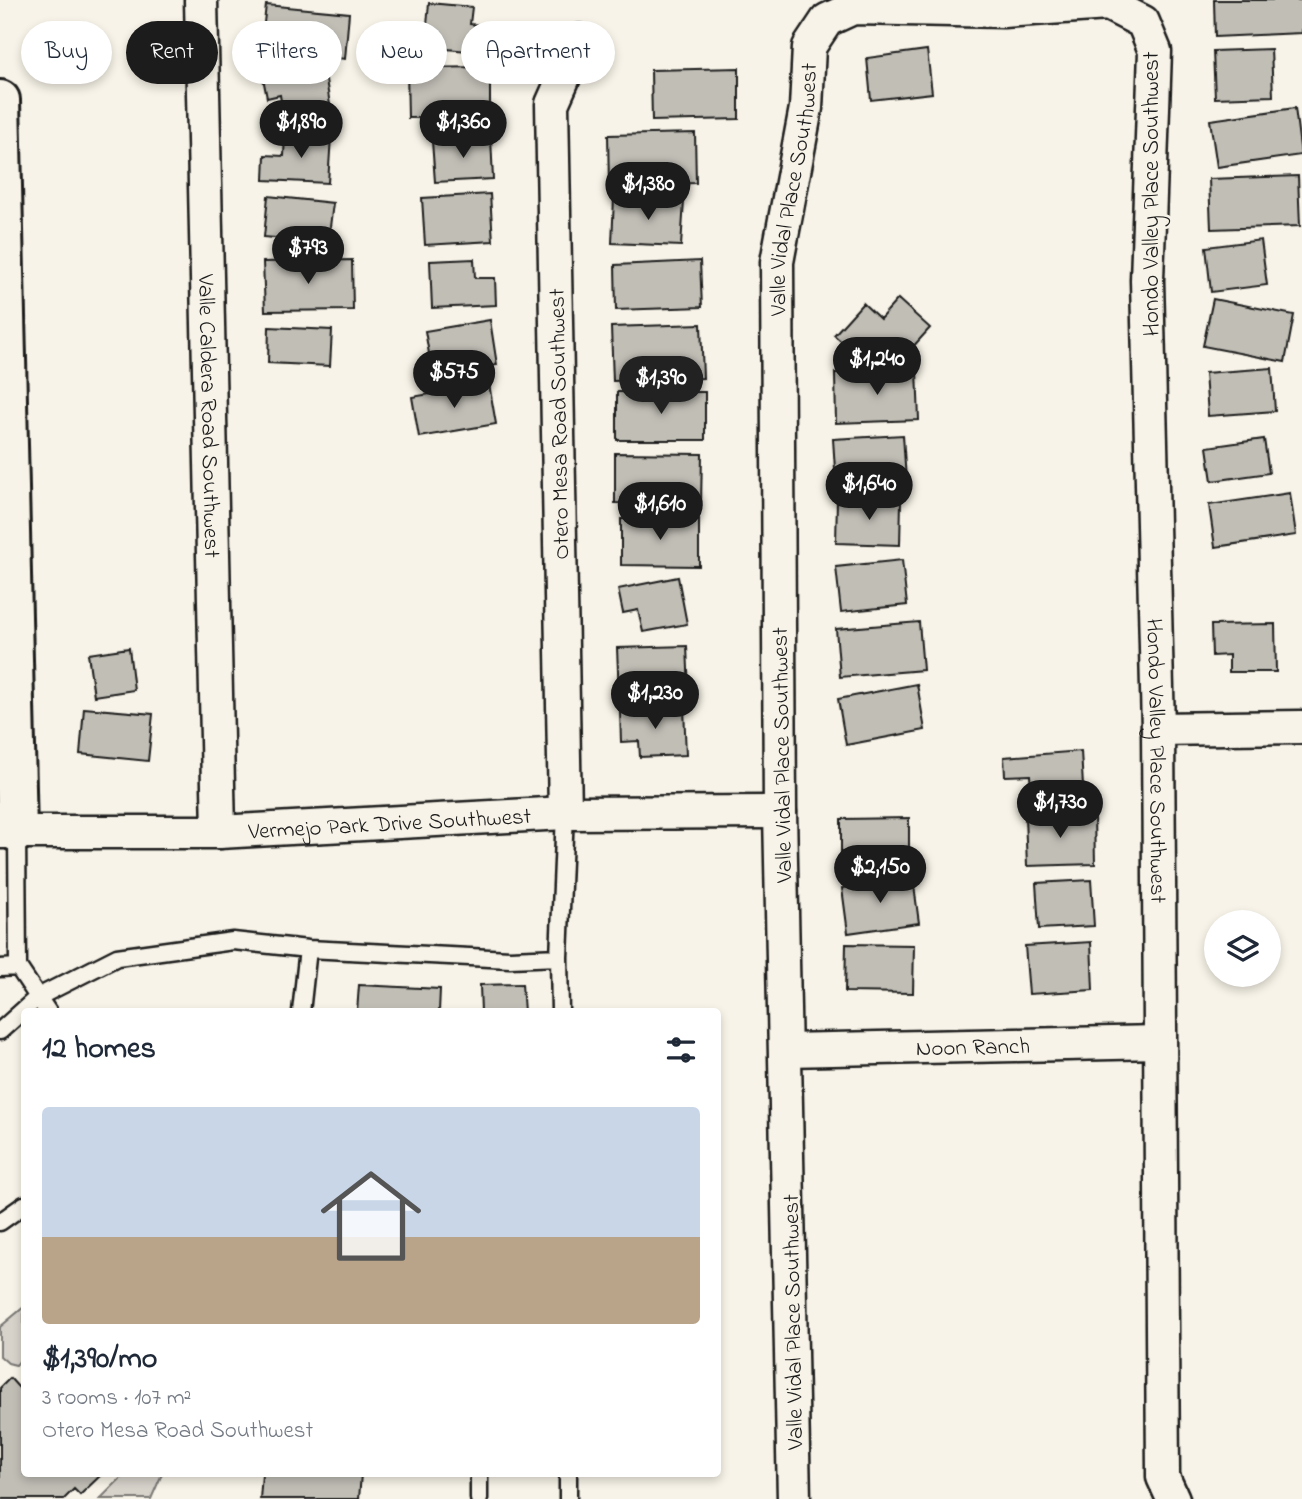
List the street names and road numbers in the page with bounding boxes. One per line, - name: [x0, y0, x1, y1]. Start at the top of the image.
- street label: Hondo Valley Place Southwest: [1136, 51, 1171, 336]
- street label: Valle Vidal Place Southwest: [763, 62, 827, 317]
- street label: Valle Caldera Road Southwest: [188, 273, 227, 558]
- street label: Otero Mesa Road Southwest: [542, 288, 579, 560]
- street label: Hondo Valley Place Southwest: [1136, 618, 1173, 904]
- street label: Valle Vidal Place Southwest: [765, 626, 802, 884]
- street label: Vermejo Park Drive Southwest: [247, 801, 532, 849]
- street label: Noon Ranch: [916, 1031, 1030, 1066]
- street label: Valle Vidal Place Southwest: [776, 1193, 813, 1451]

